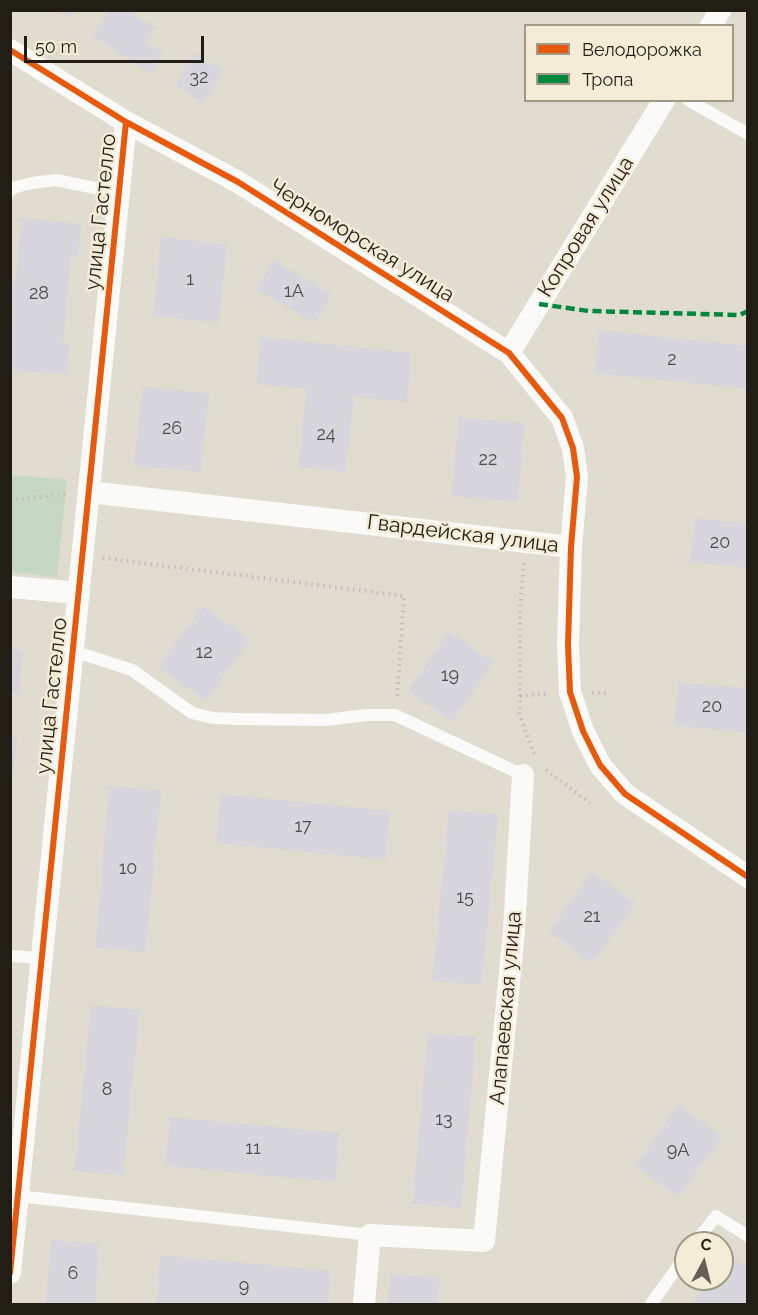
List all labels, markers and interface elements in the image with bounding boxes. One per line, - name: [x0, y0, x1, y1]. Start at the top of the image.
- scale bar: [27, 24, 207, 62]
- legend: [524, 24, 734, 102]
- text: 50 m: [35, 36, 77, 57]
- text: Велодорожка: [582, 39, 702, 60]
- house number: 32: [190, 67, 208, 89]
- text: Тропа: [582, 69, 633, 90]
- street label: улица Гастелло: [80, 132, 122, 292]
- street label: Копровая улица: [533, 152, 639, 302]
- street label: Черноморская улица: [265, 174, 459, 308]
- house number: 1: [186, 269, 194, 291]
- house number: 1А: [284, 281, 304, 303]
- house number: 28: [29, 283, 49, 305]
- house number: 2: [667, 349, 677, 371]
- house number: 26: [162, 418, 182, 440]
- house number: 24: [316, 424, 336, 446]
- house number: 22: [479, 449, 497, 471]
- street label: Гвардейская улица: [366, 510, 560, 558]
- house number: 20: [710, 532, 730, 554]
- street label: улица Гастелло: [31, 616, 73, 776]
- house number: 12: [195, 642, 213, 664]
- house number: 19: [441, 665, 459, 687]
- house number: 20: [702, 696, 722, 718]
- house number: 17: [294, 816, 312, 838]
- house number: 10: [119, 858, 137, 880]
- house number: 15: [456, 887, 474, 909]
- house number: 21: [583, 906, 601, 928]
- street label: Алапаевская улица: [485, 910, 527, 1106]
- house number: 8: [102, 1079, 112, 1101]
- house number: 13: [435, 1109, 453, 1131]
- house number: 11: [245, 1138, 261, 1160]
- house number: 9А: [667, 1140, 689, 1162]
- north arrow: [674, 1231, 734, 1291]
- text: С: [699, 1235, 713, 1255]
- house number: 6: [68, 1263, 78, 1285]
- house number: 9: [239, 1276, 249, 1298]

